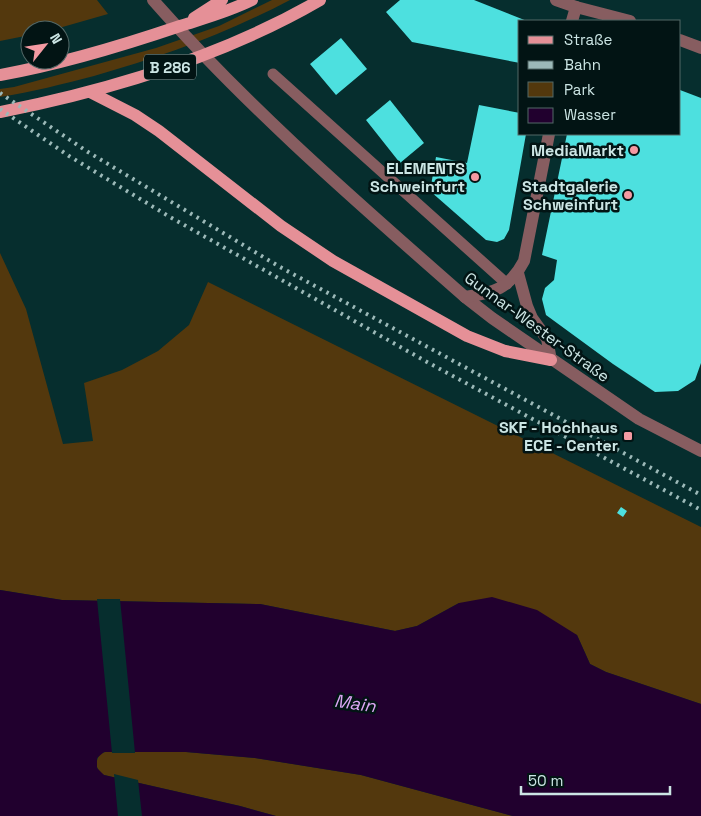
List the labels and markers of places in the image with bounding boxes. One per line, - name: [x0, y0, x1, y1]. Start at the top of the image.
- place label: MediaMarkt: [531, 140, 624, 161]
- marker: MediaMarkt: [628, 144, 640, 156]
- place label: ELEMENTS Schweinfurt: [370, 158, 465, 197]
- marker: ELEMENTS Schweinfurt: [469, 171, 481, 183]
- place label: Stadtgalerie Schweinfurt: [522, 176, 618, 215]
- marker: Stadtgalerie Schweinfurt: [622, 189, 634, 201]
- place label: SKF - Hochhaus ECE - Center: [499, 417, 618, 456]
- marker: SKF - Hochhaus ECE - Center: [622, 430, 634, 442]

